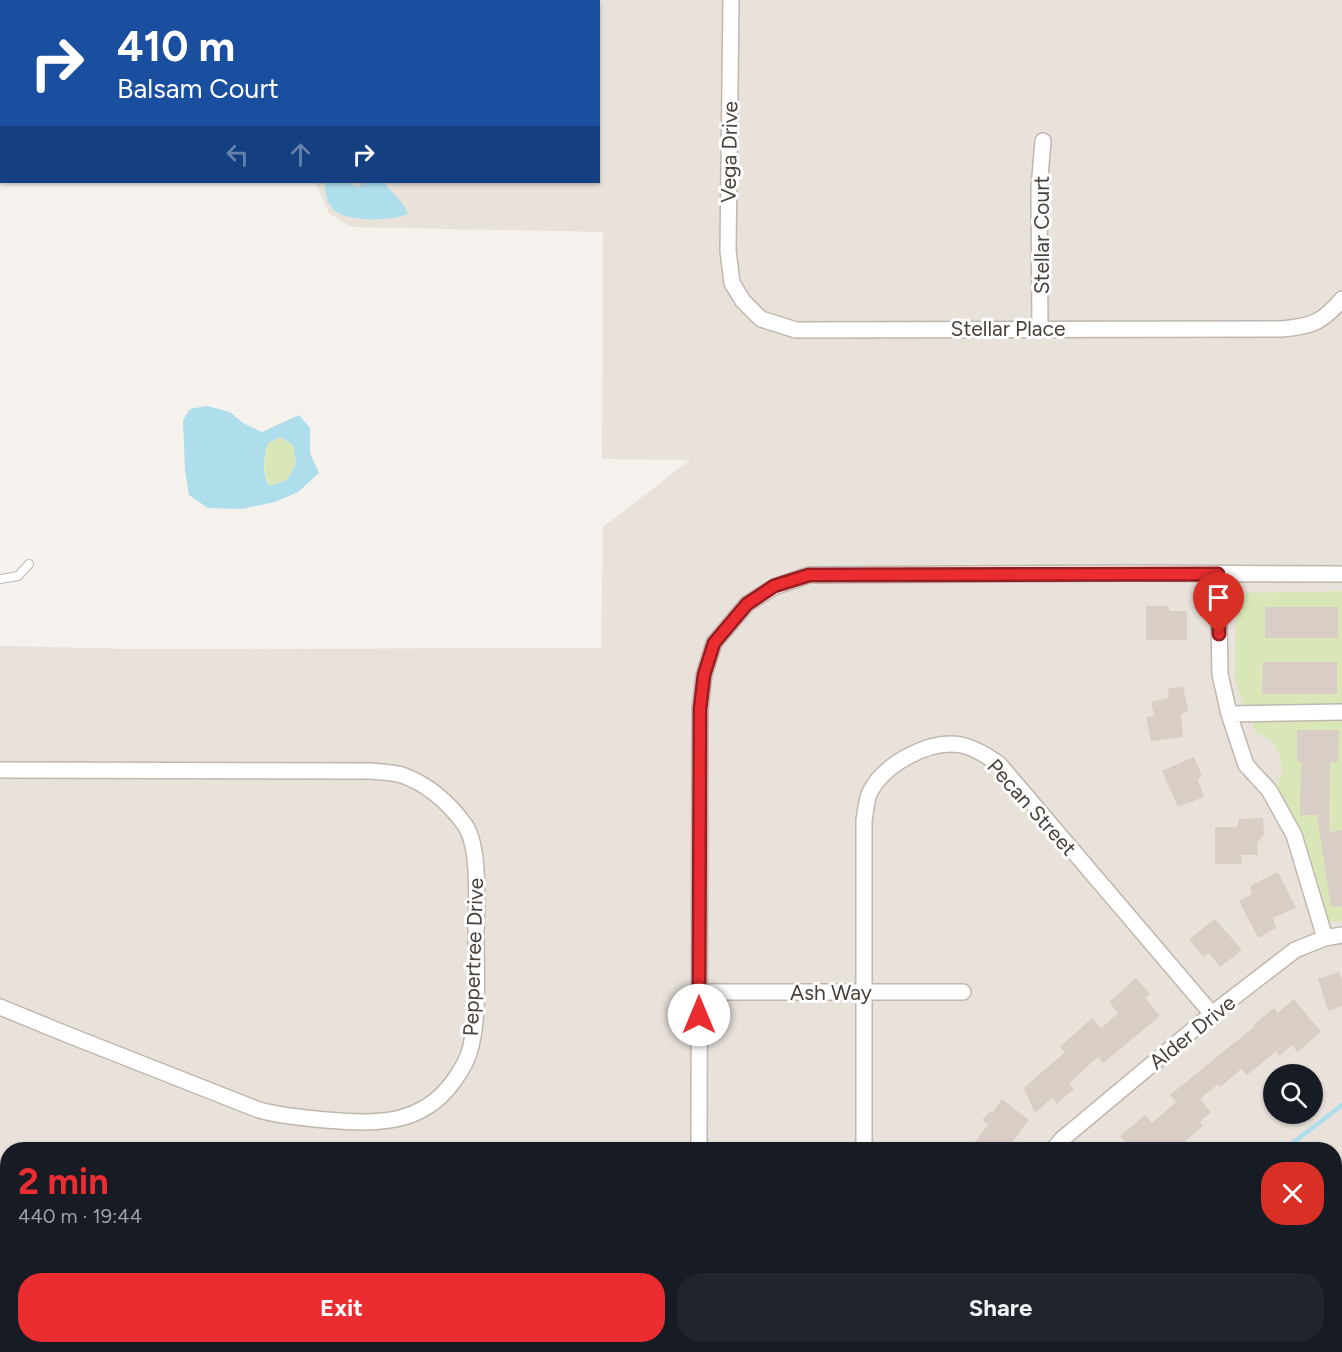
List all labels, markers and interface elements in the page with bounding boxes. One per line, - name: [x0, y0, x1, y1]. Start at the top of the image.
- text: 410 m: [117, 21, 235, 72]
- icon: right: [18, 24, 96, 102]
- text: Balsam Court: [117, 72, 279, 105]
- street label: Vega Drive: [716, 101, 742, 203]
- icon: left: [221, 138, 254, 171]
- icon: ahead: [284, 138, 317, 171]
- icon: right: [347, 138, 380, 171]
- street label: Stellar Court: [1029, 176, 1054, 294]
- street label: Stellar Place: [951, 316, 1065, 341]
- pin: [1193, 572, 1244, 634]
- icon: arrive: [1202, 581, 1235, 614]
- street label: Pecan Street: [982, 754, 1082, 860]
- street label: Peppertree Drive: [458, 877, 488, 1037]
- street label: Ash Way: [790, 980, 872, 1005]
- position arrow: [667, 983, 731, 1047]
- street label: Alder Drive: [1144, 990, 1240, 1074]
- map controls: [1263, 1064, 1323, 1124]
- button: search: [1263, 1064, 1323, 1124]
- text: 2 min: [18, 1160, 109, 1203]
- button: close: [1261, 1162, 1324, 1225]
- text: 440 m · 19:44: [18, 1204, 142, 1228]
- button: Exit: [18, 1273, 665, 1342]
- button: Share: [677, 1273, 1324, 1342]

